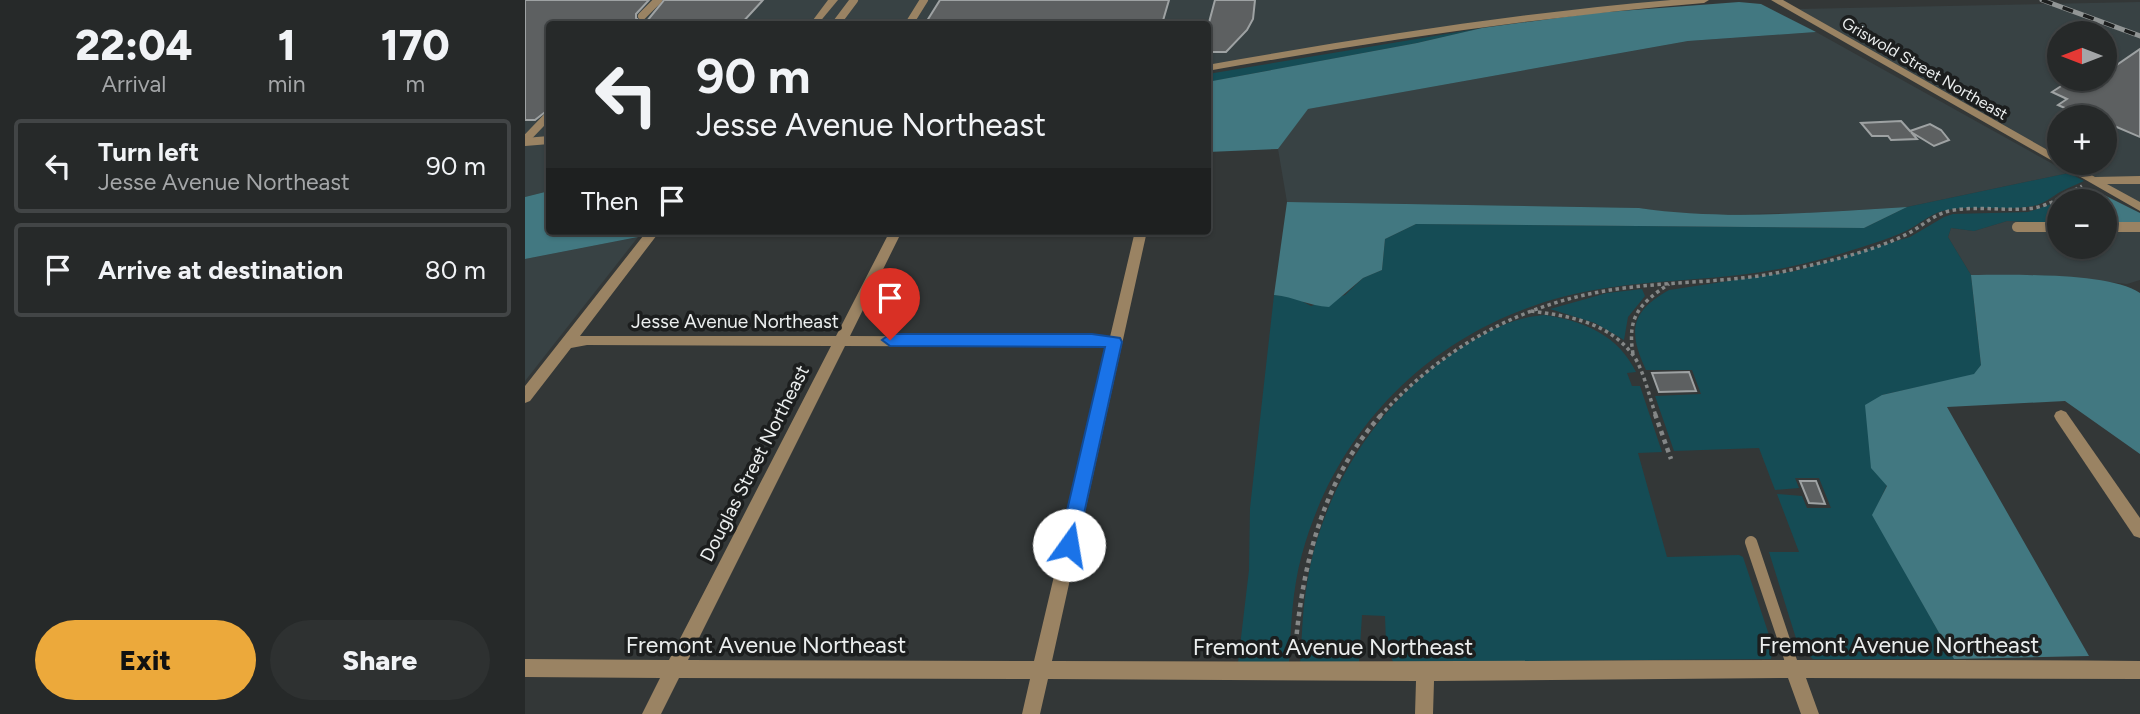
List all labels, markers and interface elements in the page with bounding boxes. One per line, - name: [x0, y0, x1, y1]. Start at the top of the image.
- street label: Griswold Street Northeast: [1838, 13, 2011, 124]
- text: 22:04: [75, 20, 192, 71]
- text: 1: [278, 20, 296, 71]
- text: 170: [381, 20, 450, 71]
- north arrow: [2047, 21, 2117, 91]
- map controls: [2047, 21, 2117, 259]
- text: 90 m: [696, 46, 811, 105]
- icon: left: [581, 49, 672, 140]
- text: Arrival: [101, 70, 166, 98]
- text: min: [268, 70, 305, 98]
- text: m: [405, 70, 425, 98]
- button: +: [2047, 105, 2117, 175]
- text: Jesse Avenue Northeast: [696, 106, 1046, 144]
- text: Turn left: [98, 136, 199, 168]
- icon: left: [39, 147, 77, 185]
- text: 90 m: [426, 150, 486, 182]
- text: Jesse Avenue Northeast: [98, 168, 350, 196]
- icon: arrive: [653, 182, 691, 220]
- text: Then: [581, 185, 639, 217]
- button: −: [2047, 189, 2117, 259]
- icon: arrive: [39, 251, 77, 289]
- text: Arrive at destination: [98, 254, 343, 286]
- text: 80 m: [425, 254, 486, 286]
- pin: [860, 268, 920, 340]
- icon: arrive: [871, 279, 909, 317]
- street label: Jesse Avenue Northeast: [631, 310, 839, 333]
- street label: Douglas Street Northeast: [695, 361, 814, 565]
- position arrow: [1032, 508, 1106, 582]
- button: Exit: [35, 620, 256, 700]
- button: Share: [270, 620, 490, 700]
- street label: Fremont Avenue Northeast: [626, 631, 906, 659]
- street label: Fremont Avenue Northeast: [1759, 631, 2039, 659]
- street label: Fremont Avenue Northeast: [1193, 633, 1473, 661]

